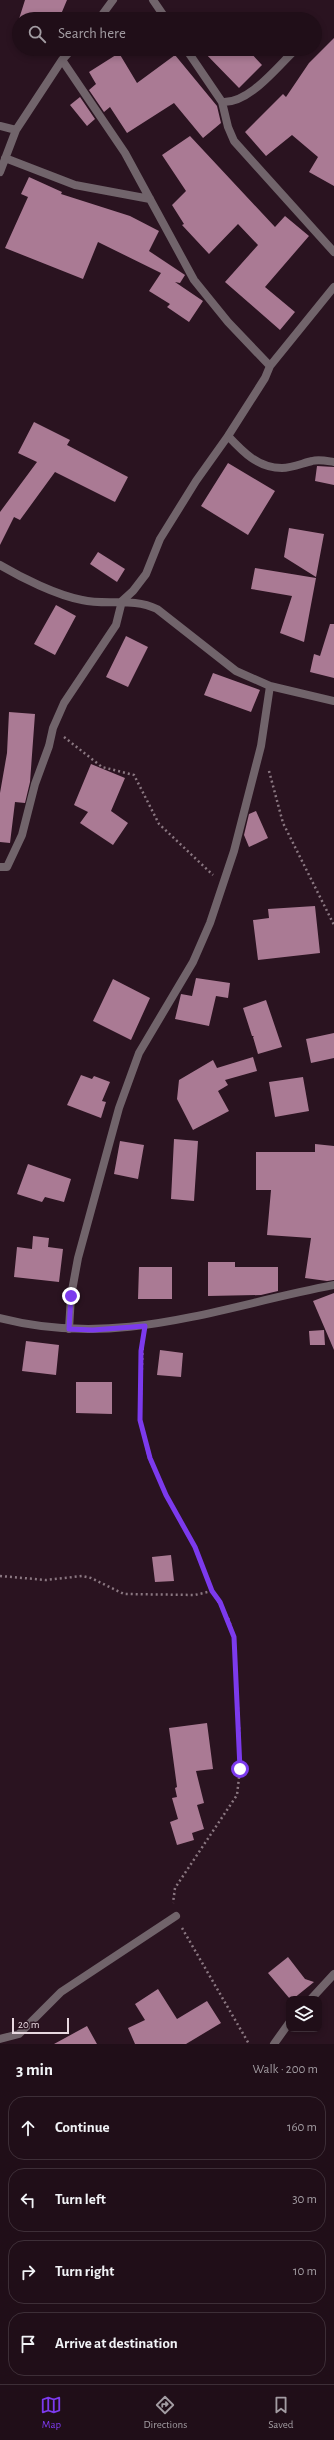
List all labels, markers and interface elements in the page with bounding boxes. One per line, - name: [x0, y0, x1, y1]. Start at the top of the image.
- search box: [12, 12, 322, 56]
- icon: search: [26, 23, 48, 45]
- text: Search here: [58, 26, 126, 41]
- route end: [62, 1287, 80, 1305]
- route start: [231, 1760, 249, 1778]
- map controls: [286, 1996, 322, 2032]
- button: layers: [286, 1996, 322, 2032]
- scale bar: [12, 2016, 69, 2035]
- text: 20 m: [18, 2019, 39, 2030]
- text: 3 min: [16, 2061, 53, 2078]
- text: Walk · 200 m: [252, 2063, 318, 2076]
- icon: ahead: [17, 2117, 39, 2139]
- text: Continue: [55, 2120, 110, 2135]
- text: 160 m: [287, 2121, 317, 2134]
- icon: left: [17, 2189, 39, 2211]
- text: Turn left: [55, 2192, 106, 2207]
- text: 30 m: [292, 2193, 317, 2206]
- icon: right: [17, 2261, 39, 2283]
- text: Turn right: [55, 2264, 114, 2279]
- text: 10 m: [293, 2265, 317, 2278]
- icon: arrive: [17, 2333, 39, 2355]
- text: Arrive at destination: [55, 2336, 178, 2351]
- tab: Map: [40, 2394, 62, 2431]
- tab: Directions: [143, 2394, 187, 2431]
- tab: Saved: [268, 2394, 293, 2431]

